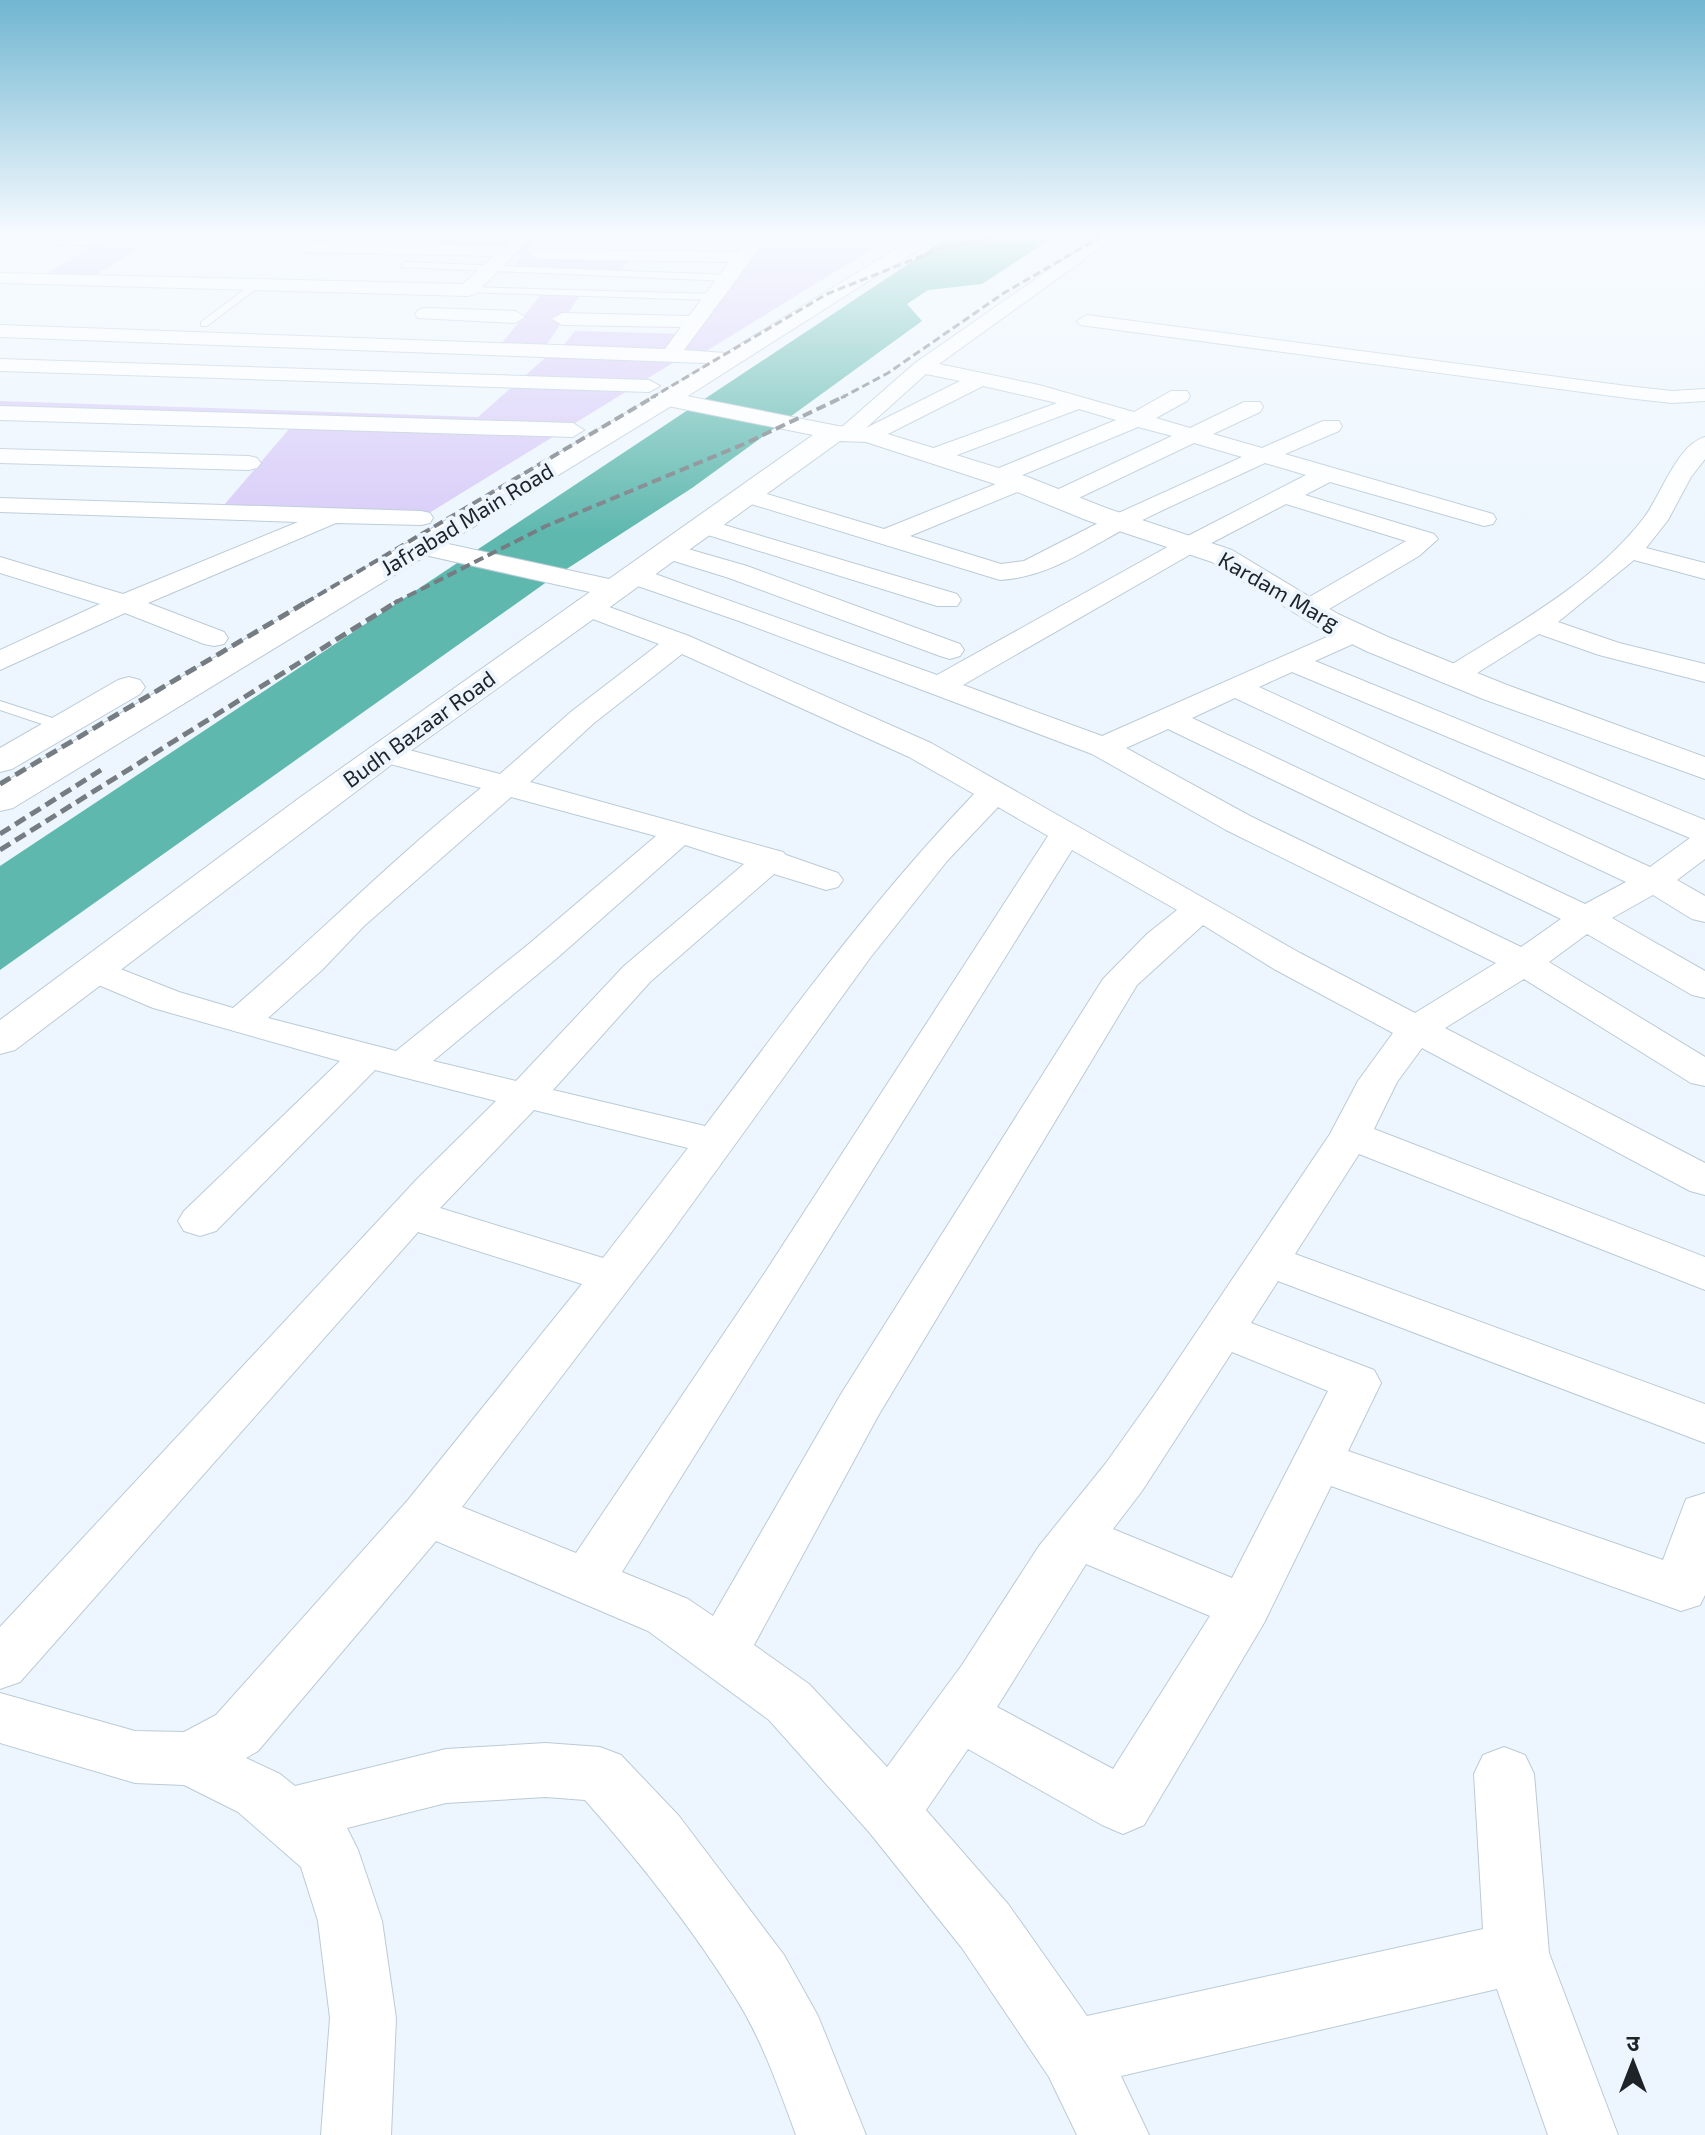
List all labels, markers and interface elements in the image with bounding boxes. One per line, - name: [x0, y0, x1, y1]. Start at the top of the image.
- street label: Jafrabad Main Road: [376, 456, 557, 580]
- street label: Kardam Marg: [1215, 545, 1344, 635]
- street label: Budh Bazaar Road: [337, 664, 499, 792]
- north arrow: [1593, 2023, 1673, 2103]
- text: उ: [1627, 2029, 1641, 2055]

